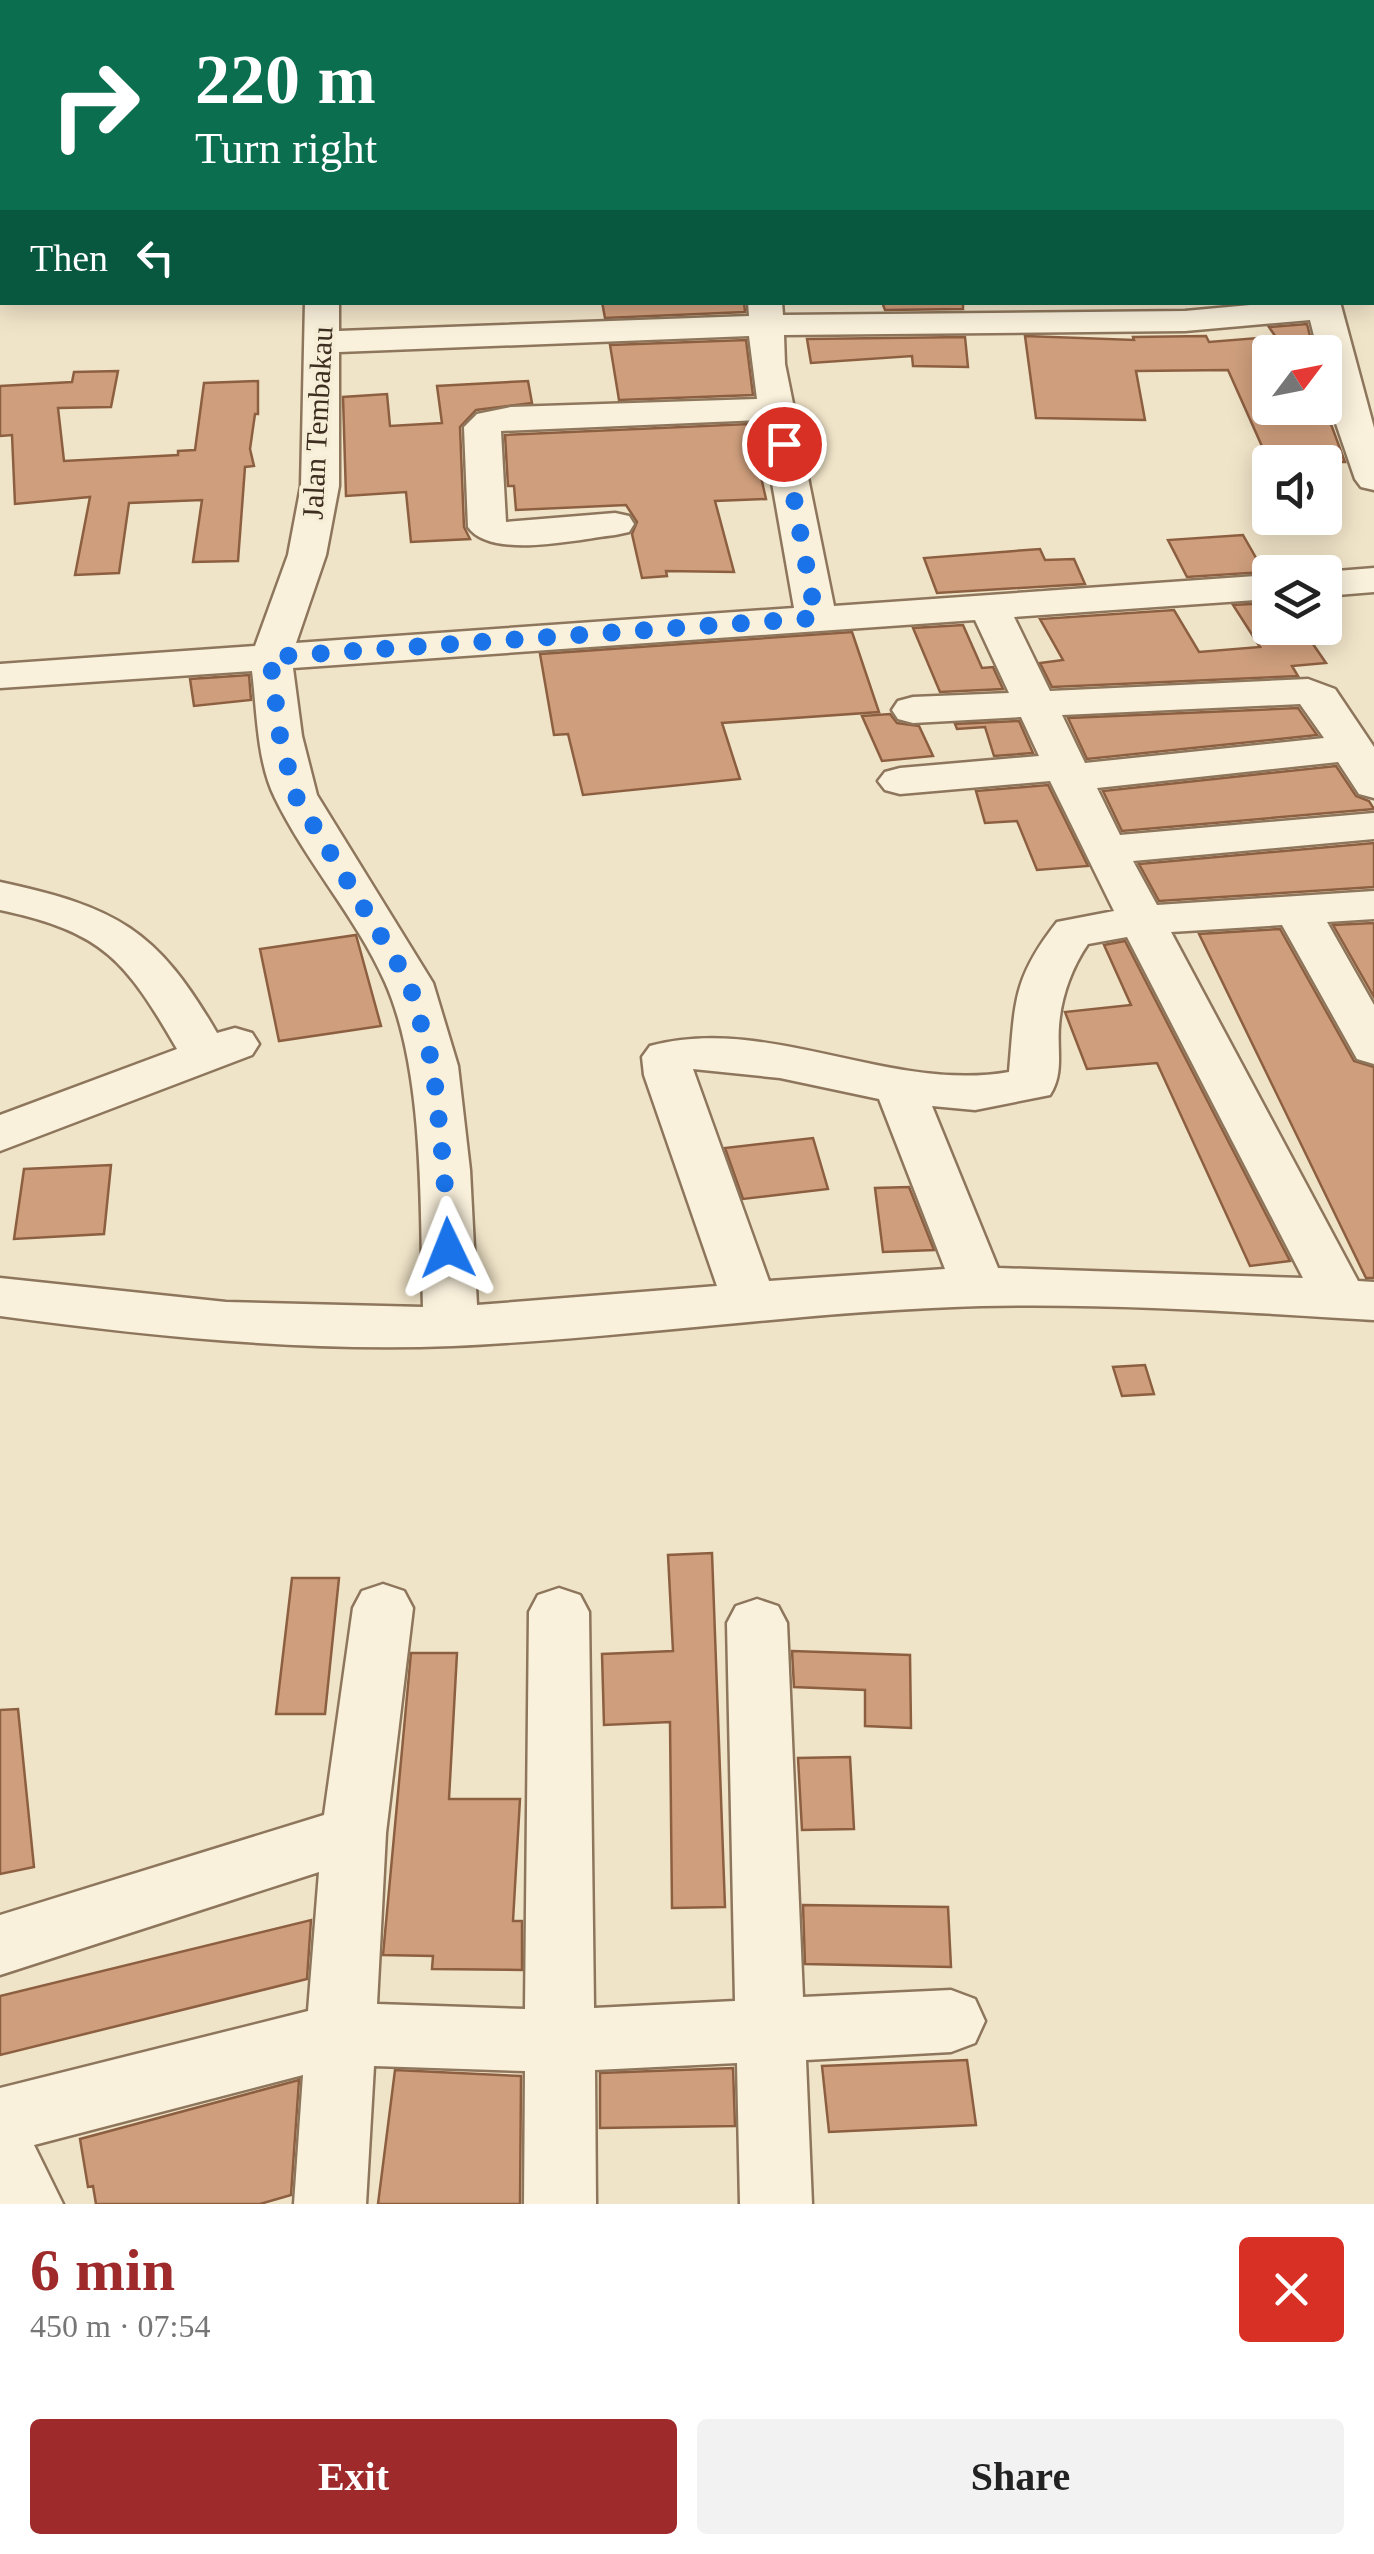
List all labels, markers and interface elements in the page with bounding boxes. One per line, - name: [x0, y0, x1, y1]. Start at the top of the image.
- icon: right: [30, 40, 160, 170]
- text: 220 m: [195, 41, 376, 118]
- text: Turn right: [195, 123, 377, 173]
- icon: left: [128, 230, 183, 285]
- text: Then: [30, 237, 108, 279]
- street label: Jalan Tembakau: [295, 326, 339, 520]
- north arrow: [1252, 335, 1342, 425]
- map controls: [1252, 335, 1342, 645]
- pin: [742, 402, 827, 487]
- icon: arrive: [757, 417, 812, 472]
- button: sound: [1252, 445, 1342, 535]
- button: layers: [1252, 555, 1342, 645]
- position arrow: [396, 1196, 500, 1300]
- text: 6 min: [30, 2237, 175, 2303]
- button: close: [1239, 2237, 1344, 2342]
- text: 450 m · 07:54: [30, 2308, 210, 2344]
- button: Exit: [30, 2419, 677, 2534]
- button: Share: [697, 2419, 1344, 2534]

